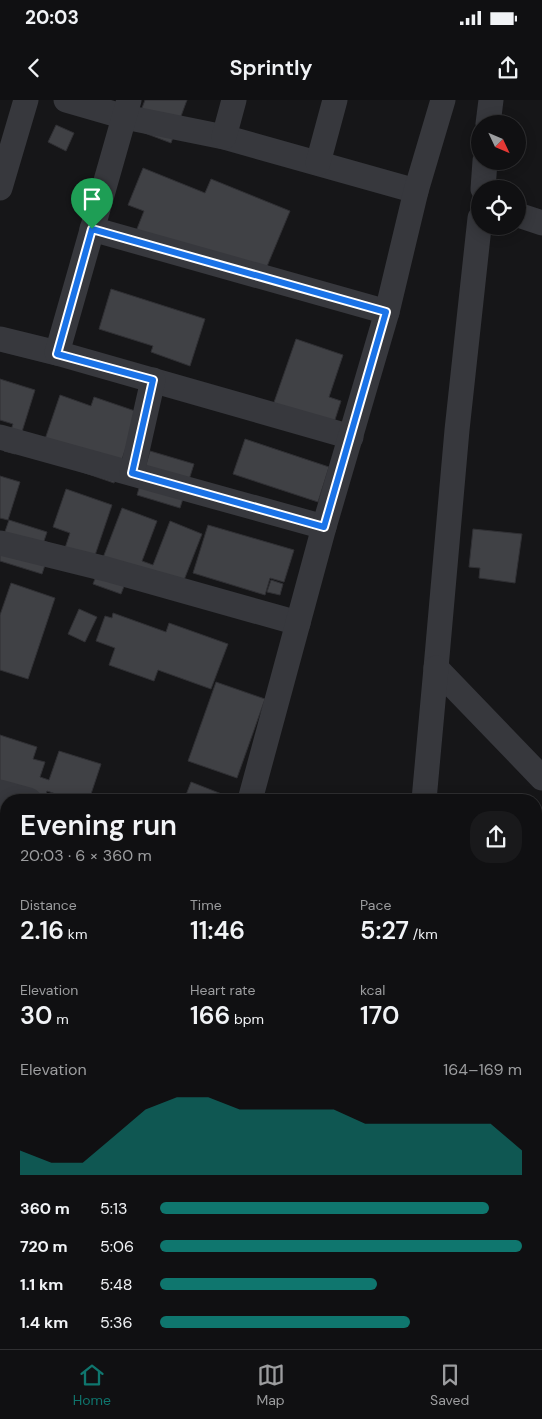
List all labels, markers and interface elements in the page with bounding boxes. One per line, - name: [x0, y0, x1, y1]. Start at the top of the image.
- text: 20:03: [25, 5, 79, 30]
- text: Sprintly: [229, 53, 313, 82]
- icon: back: [20, 54, 48, 82]
- icon: share: [494, 54, 522, 82]
- north arrow: [471, 115, 526, 170]
- map controls: [471, 115, 526, 235]
- pin: [71, 178, 113, 229]
- button: locate: [471, 180, 526, 235]
- icon: arrive: [78, 185, 106, 213]
- text: Evening run: [20, 807, 177, 844]
- button: share: [470, 811, 522, 863]
- text: 20:03 · 6 × 360 m: [20, 845, 152, 866]
- text: Distance: [20, 896, 77, 914]
- text: Time: [190, 896, 222, 914]
- text: Pace: [360, 896, 391, 914]
- text: 2.16: [20, 914, 64, 947]
- text: 11:46: [190, 914, 245, 947]
- text: 5:27: [360, 914, 409, 947]
- text: km: [64, 925, 87, 943]
- text: /km: [409, 925, 438, 943]
- text: Elevation: [20, 981, 78, 999]
- text: Heart rate: [190, 981, 255, 999]
- text: kcal: [360, 981, 385, 999]
- text: 30: [20, 999, 52, 1032]
- text: 166: [190, 999, 230, 1032]
- text: 170: [360, 999, 399, 1032]
- text: m: [52, 1010, 69, 1028]
- text: bpm: [230, 1010, 264, 1028]
- text: Elevation: [20, 1059, 87, 1080]
- text: 164–169 m: [443, 1059, 522, 1080]
- text: 360 m: [20, 1198, 70, 1219]
- text: 5:13: [100, 1198, 127, 1219]
- text: 720 m: [20, 1236, 68, 1257]
- text: 5:06: [100, 1236, 134, 1257]
- text: 1.1 km: [20, 1274, 63, 1295]
- text: 5:48: [100, 1274, 132, 1295]
- text: 1.4 km: [20, 1312, 68, 1333]
- text: 5:36: [100, 1312, 133, 1333]
- tab: Home: [73, 1361, 111, 1409]
- tab: Map: [256, 1361, 285, 1409]
- tab: Saved: [430, 1361, 469, 1409]

